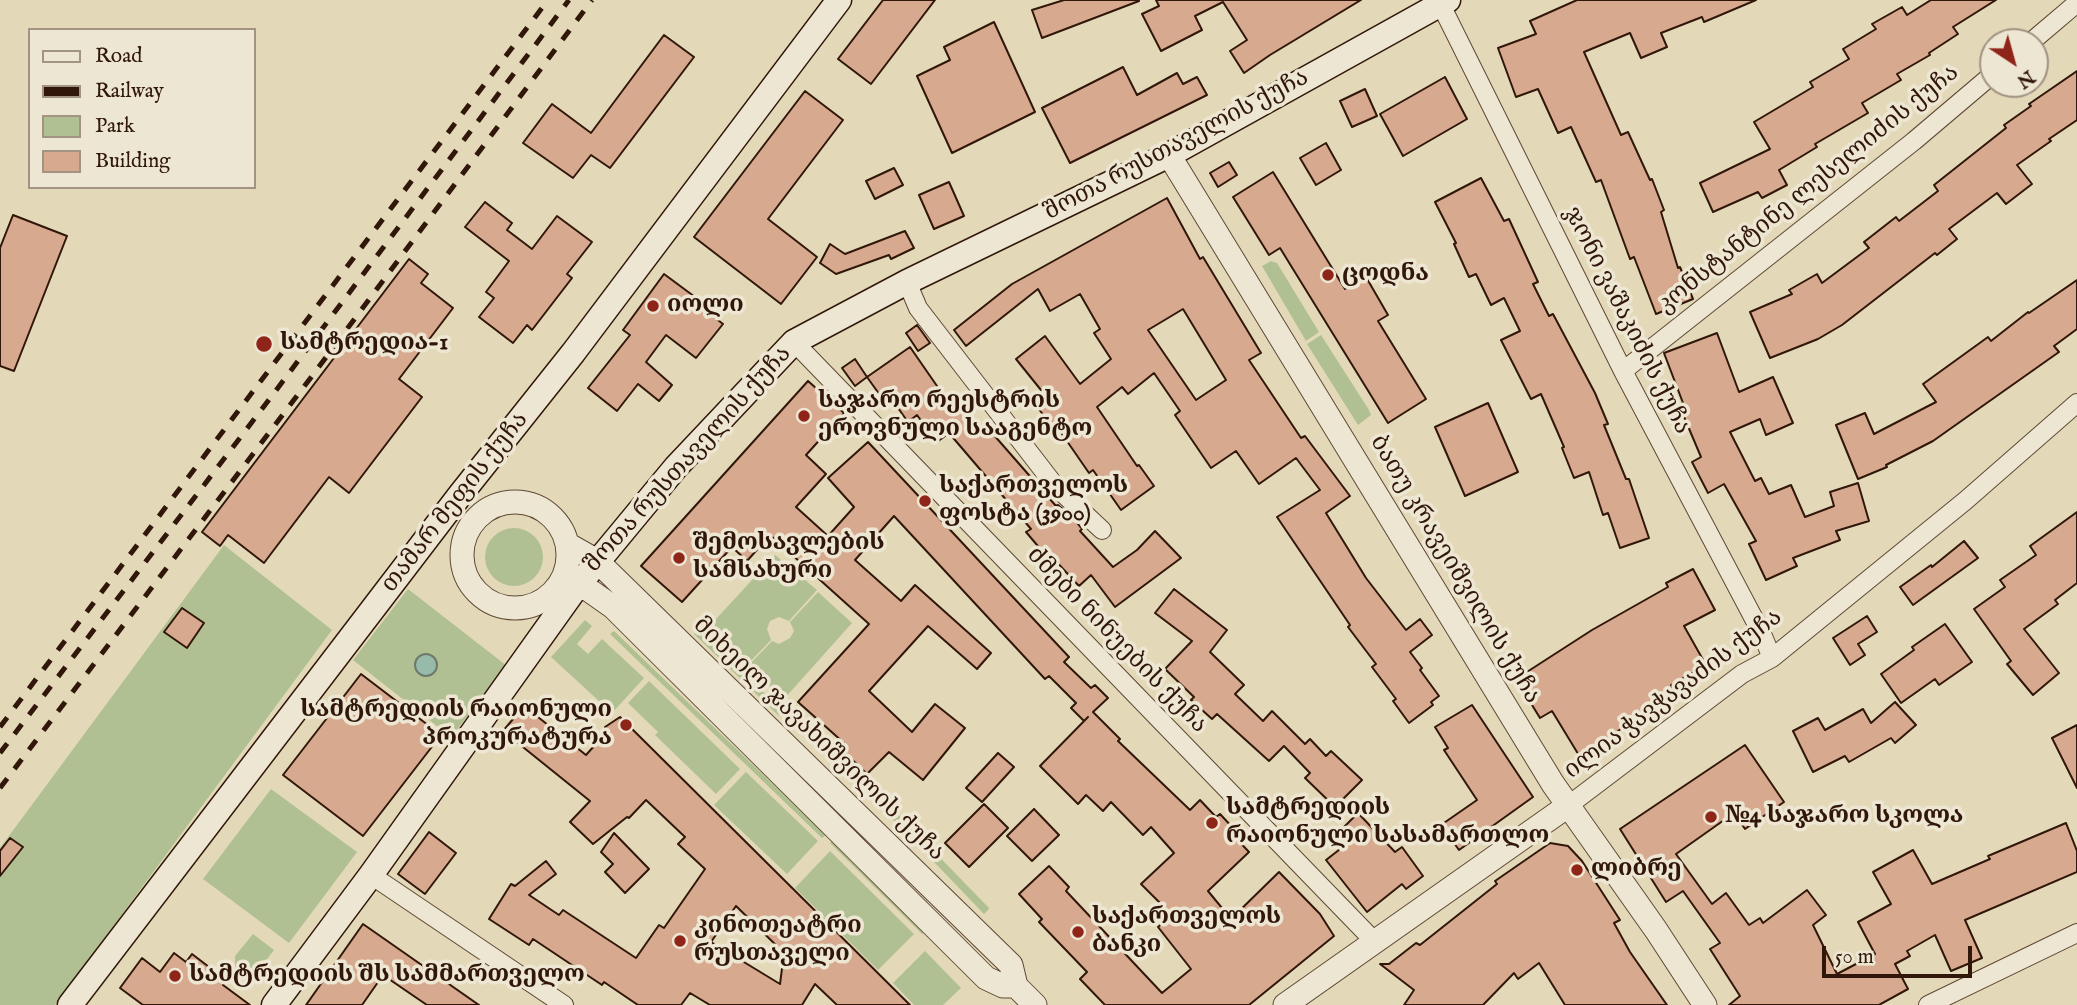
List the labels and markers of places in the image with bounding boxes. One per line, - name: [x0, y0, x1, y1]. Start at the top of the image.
- place label: ცოდნა: [1342, 261, 1429, 289]
- marker: ცოდნა: [1320, 267, 1336, 283]
- place label: იოლი: [667, 292, 744, 320]
- marker: იოლი: [645, 298, 661, 314]
- place label: სამტრედია-1: [280, 330, 448, 358]
- marker: სამტრედია-1: [254, 334, 274, 354]
- place label: საჯარო რეესტრის ეროვნული სააგენტო: [818, 388, 1092, 444]
- marker: საჯარო რეესტრის ეროვნული სააგენტო: [796, 408, 812, 424]
- place label: საქართველოს ფოსტა (3900): [939, 473, 1128, 529]
- marker: საქართველოს ფოსტა (3900): [917, 493, 933, 509]
- place label: შემოსავლების სამსახური: [693, 530, 884, 586]
- marker: შემოსავლების სამსახური: [671, 550, 687, 566]
- place label: სამტრედიის რაიონული პროკურატურა: [300, 697, 612, 753]
- marker: სამტრედიის რაიონული პროკურატურა: [618, 717, 634, 733]
- place label: სამტრედიის რაიონული სასამართლო: [1226, 795, 1549, 851]
- place label: №4 საჯარო სკოლა: [1725, 803, 1964, 831]
- marker: №4 საჯარო სკოლა: [1703, 809, 1719, 825]
- marker: სამტრედიის რაიონული სასამართლო: [1204, 815, 1220, 831]
- place label: ლიბრე: [1591, 856, 1682, 884]
- marker: ლიბრე: [1569, 862, 1585, 878]
- place label: საქართველოს ბანკი: [1092, 904, 1281, 960]
- place label: კინოთეატრი რუსთაველი: [694, 913, 862, 969]
- marker: საქართველოს ბანკი: [1070, 924, 1086, 940]
- marker: კინოთეატრი რუსთაველი: [672, 933, 688, 949]
- place label: სამტრედიის შს სამმართველო: [189, 962, 585, 990]
- marker: სამტრედიის შს სამმართველო: [167, 968, 183, 984]

